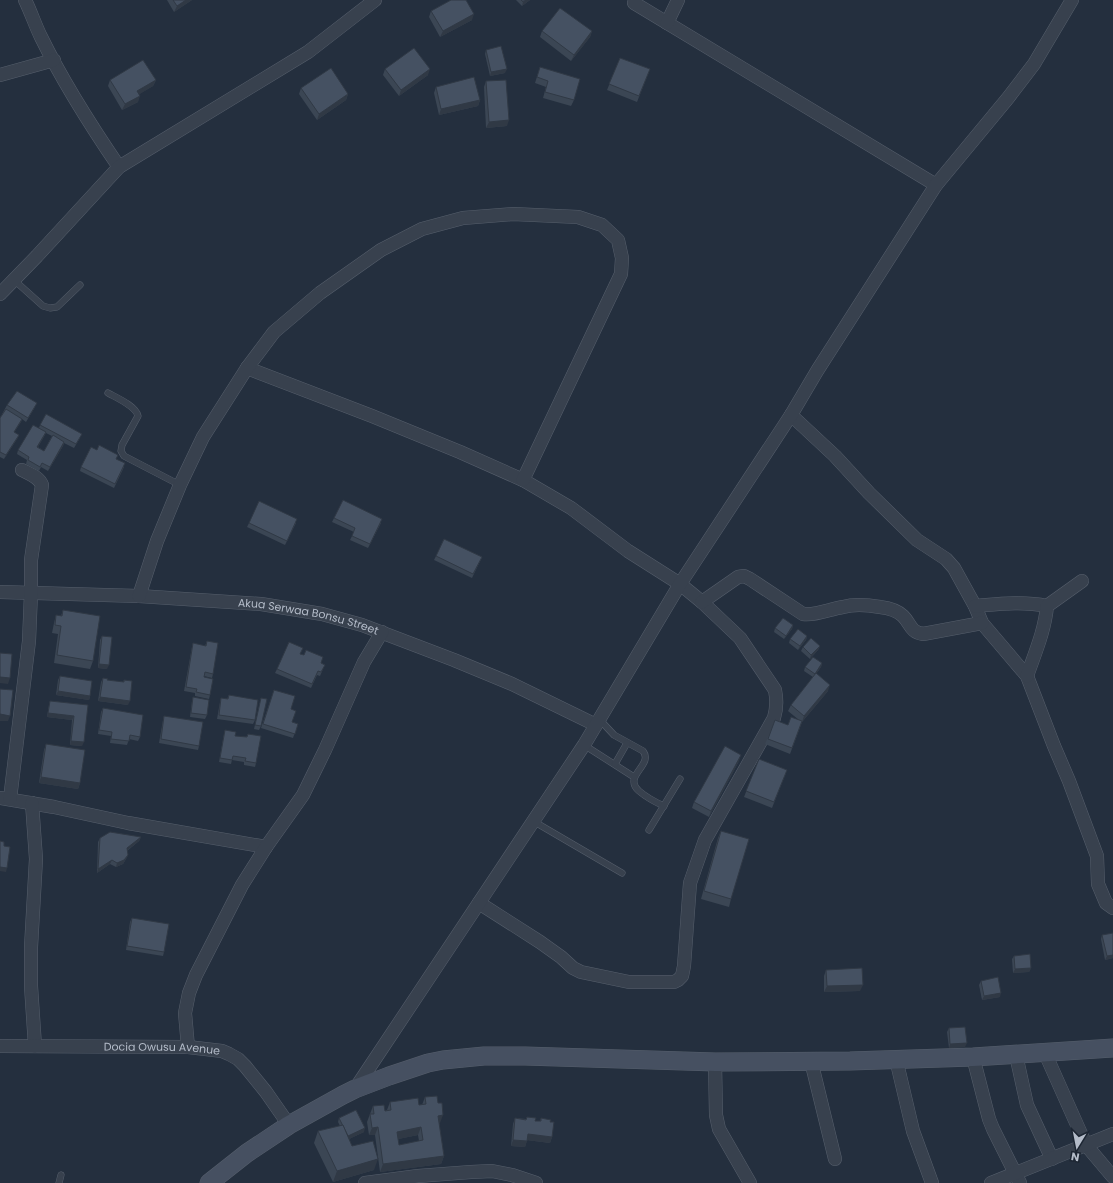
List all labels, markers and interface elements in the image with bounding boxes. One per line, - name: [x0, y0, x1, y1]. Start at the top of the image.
- street label: Akua Serwaa Bonsu Street: [237, 595, 381, 639]
- street label: Docia Owusu Avenue: [104, 1039, 221, 1059]
- north arrow: [1057, 1127, 1097, 1167]
- text: N: [1070, 1148, 1081, 1165]

